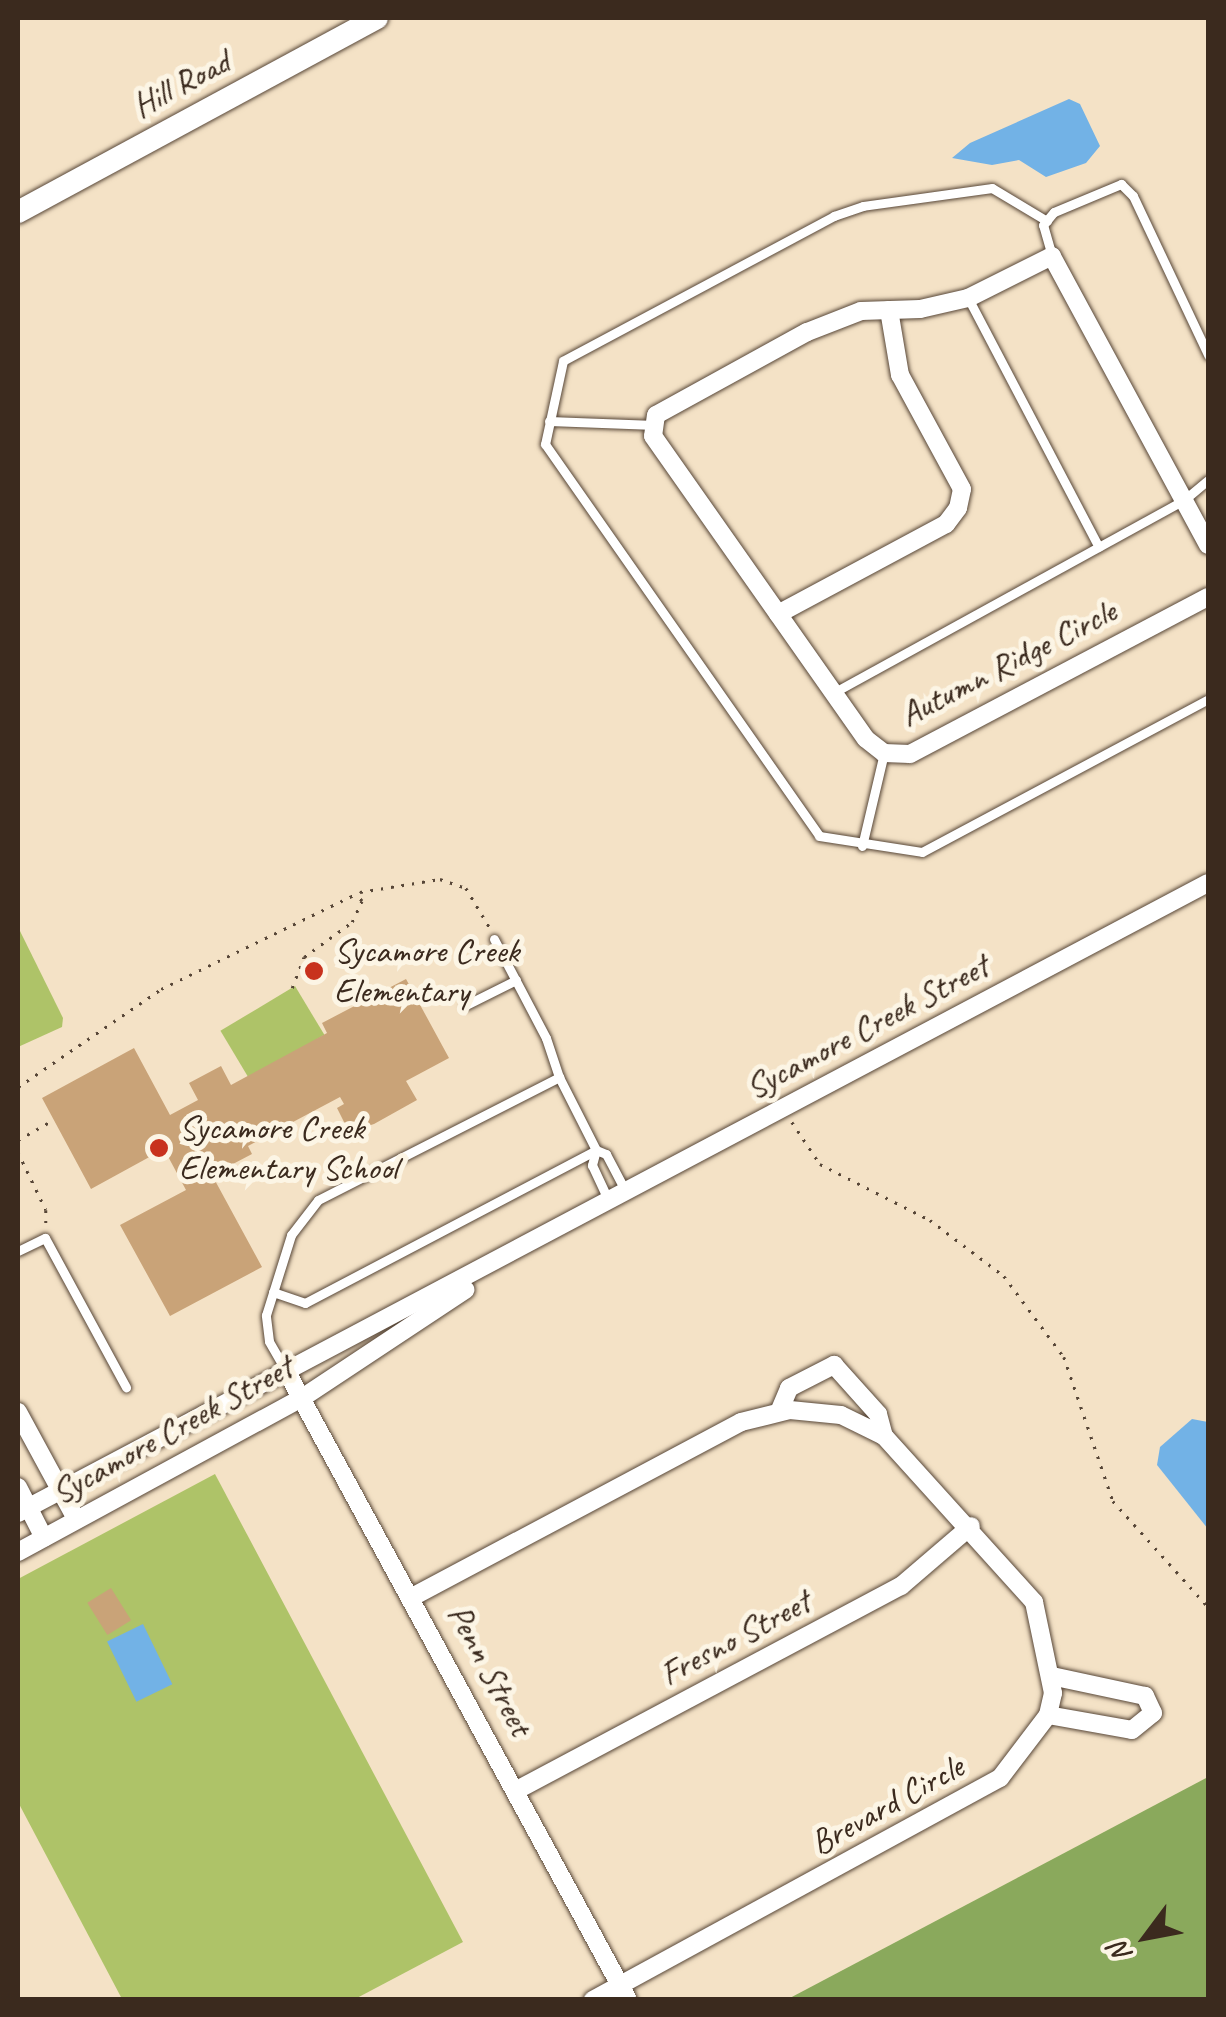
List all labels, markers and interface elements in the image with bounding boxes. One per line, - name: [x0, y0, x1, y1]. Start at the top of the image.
- street label: Hill Road: [125, 41, 237, 127]
- street label: Autumn Ridge Circle: [893, 591, 1123, 735]
- place label: Sycamore Creek Elementary: [334, 930, 519, 1012]
- street label: Sycamore Creek Street: [738, 945, 996, 1109]
- marker: Sycamore Creek Elementary: [303, 960, 325, 982]
- place label: Sycamore Creek Elementary School: [179, 1107, 398, 1189]
- marker: Sycamore Creek Elementary School: [148, 1137, 170, 1159]
- street label: Sycamore Creek Street: [44, 1346, 300, 1514]
- street label: Fresno Street: [653, 1581, 817, 1695]
- street label: Penn Street: [438, 1597, 542, 1743]
- street label: Brevard Circle: [803, 1746, 971, 1864]
- north arrow: [1096, 1887, 1196, 1987]
- text: N: [1101, 1937, 1140, 1970]

